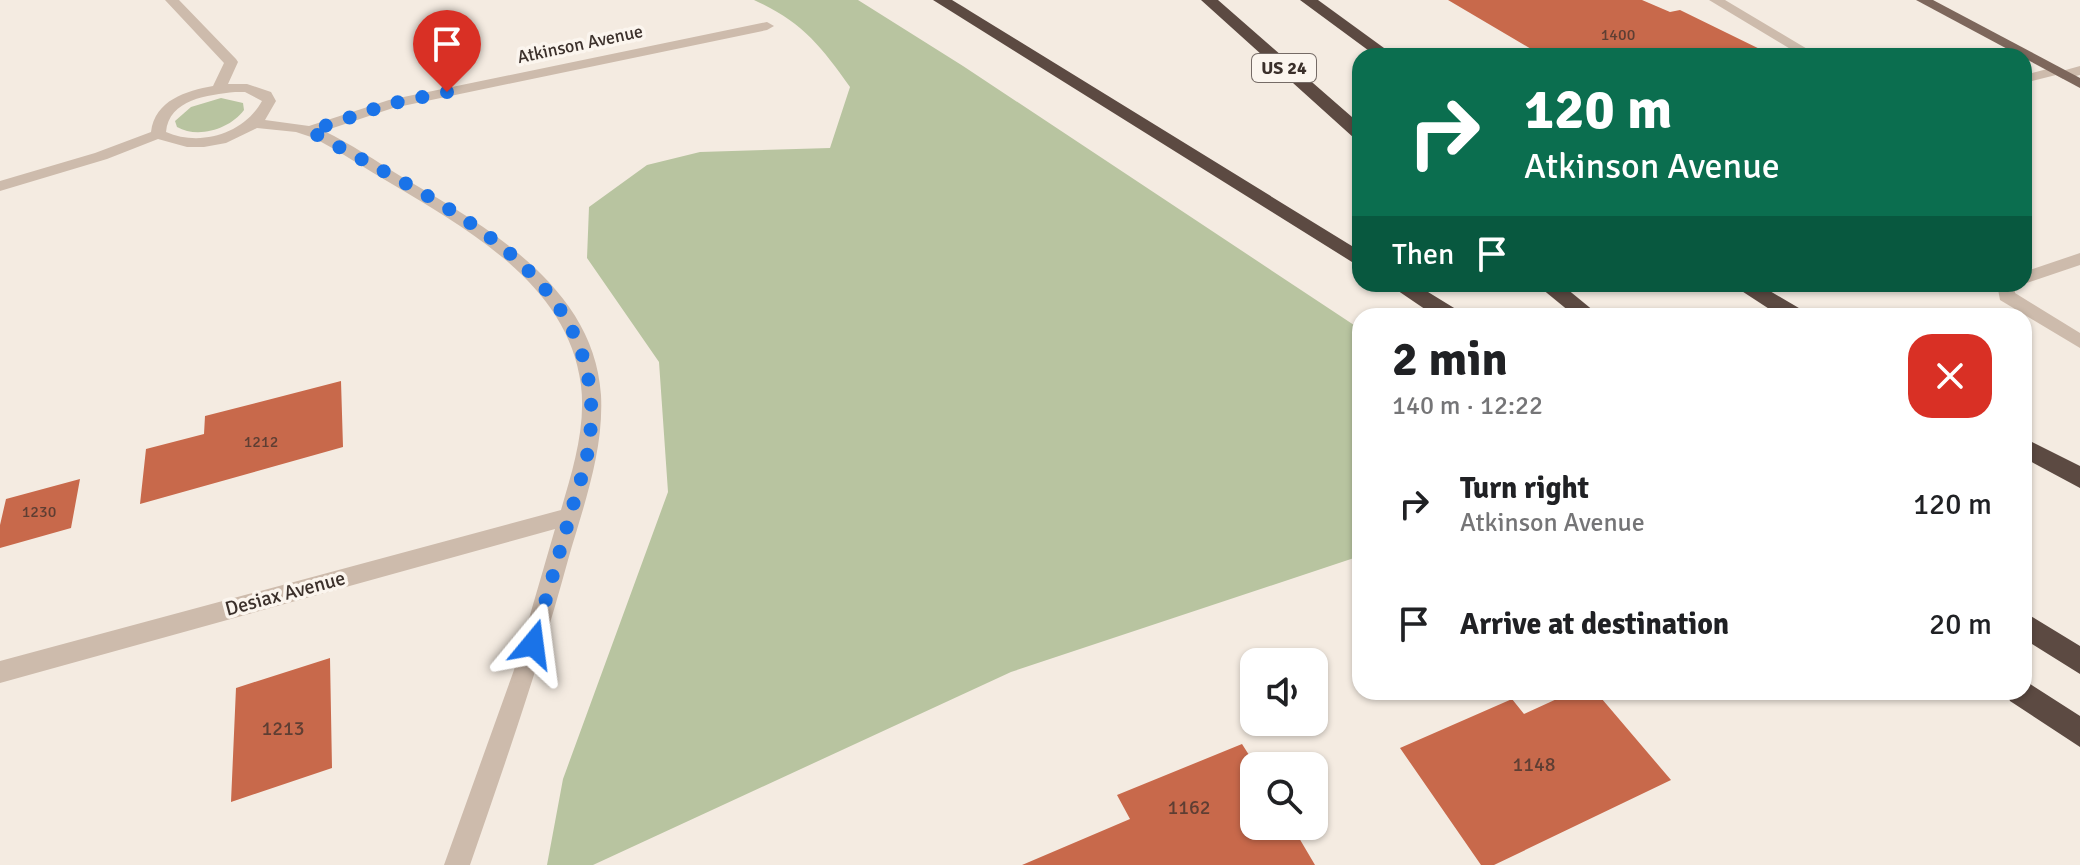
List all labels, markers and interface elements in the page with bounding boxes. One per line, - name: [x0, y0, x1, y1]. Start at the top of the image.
- pin: [413, 10, 481, 92]
- street label: Atkinson Avenue: [515, 20, 645, 68]
- icon: arrive: [425, 22, 469, 66]
- house number: 1400: [1601, 25, 1635, 45]
- road number: US 24: [1252, 54, 1316, 82]
- text: 120 m: [1524, 75, 1672, 144]
- icon: right: [1392, 80, 1496, 184]
- text: Atkinson Avenue: [1524, 144, 1780, 189]
- icon: arrive: [1470, 232, 1514, 276]
- text: Then: [1392, 236, 1454, 273]
- text: 2 min: [1392, 330, 1508, 389]
- button: close: [1908, 334, 1992, 418]
- text: 140 m · 12:22: [1392, 390, 1543, 422]
- house number: 1212: [244, 432, 278, 452]
- text: Turn right: [1460, 470, 1589, 507]
- icon: right: [1392, 482, 1436, 526]
- text: 120 m: [1913, 486, 1992, 523]
- house number: 1230: [22, 502, 56, 522]
- text: Atkinson Avenue: [1460, 507, 1645, 539]
- street label: Desiax Avenue: [222, 565, 348, 622]
- position arrow: [491, 602, 575, 686]
- icon: arrive: [1392, 602, 1436, 646]
- text: Arrive at destination: [1460, 606, 1729, 643]
- text: 20 m: [1929, 606, 1992, 643]
- map controls: [1240, 648, 1328, 840]
- button: sound: [1240, 648, 1328, 736]
- house number: 1213: [261, 716, 305, 741]
- button: search: [1240, 752, 1328, 840]
- house number: 1148: [1512, 752, 1556, 777]
- house number: 1162: [1167, 795, 1211, 820]

